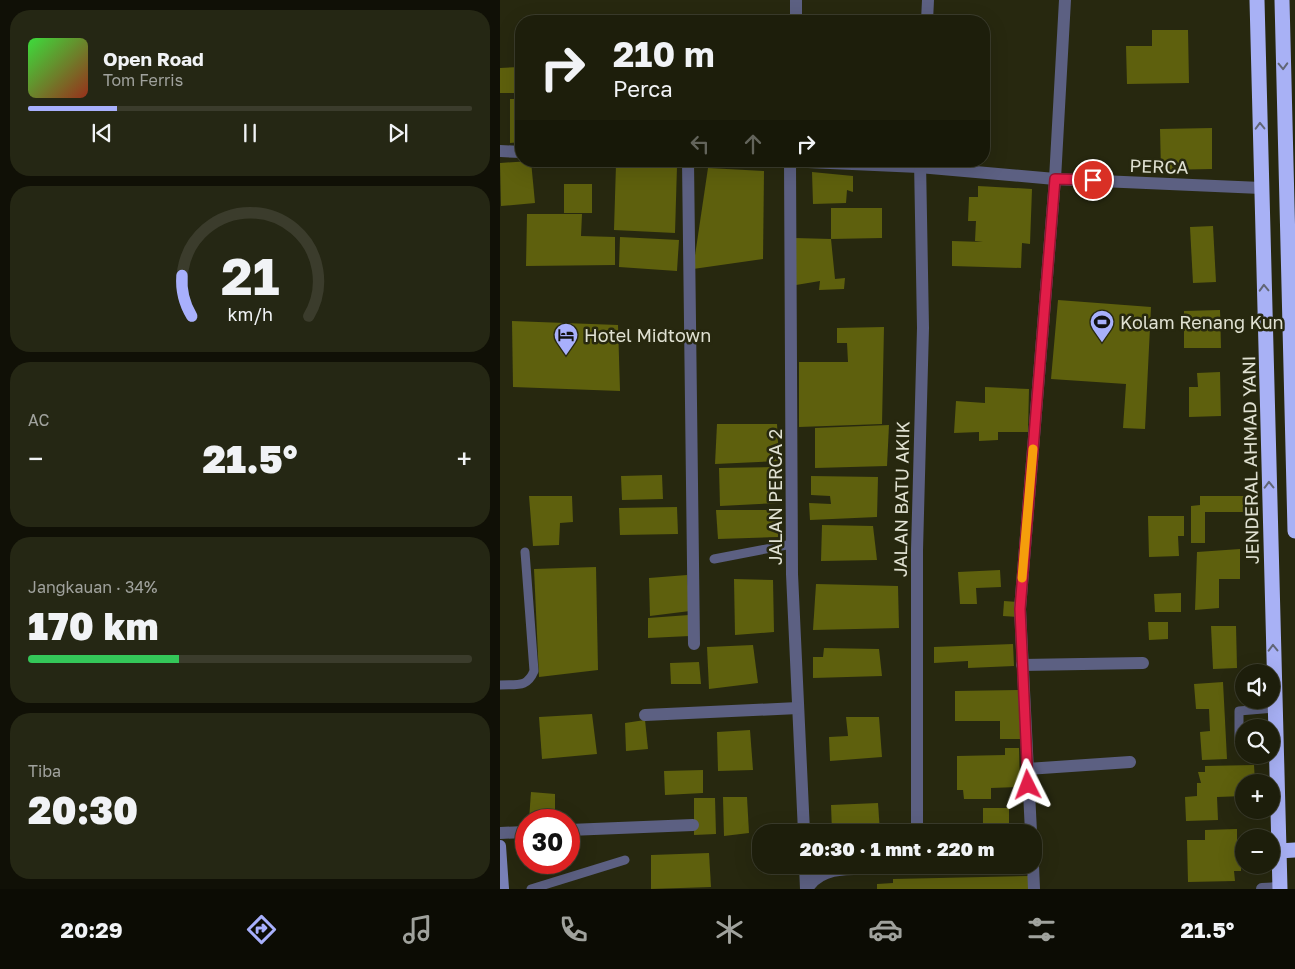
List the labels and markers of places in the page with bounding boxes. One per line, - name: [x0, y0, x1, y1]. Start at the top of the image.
- pin: [1072, 159, 1114, 201]
- sports icon: Kolam Renang Kun: [1089, 309, 1115, 343]
- place label: Kolam Renang Kun: [1120, 311, 1284, 333]
- hotel icon: Hotel Midtown: [553, 322, 579, 356]
- place label: Hotel Midtown: [584, 324, 711, 346]

